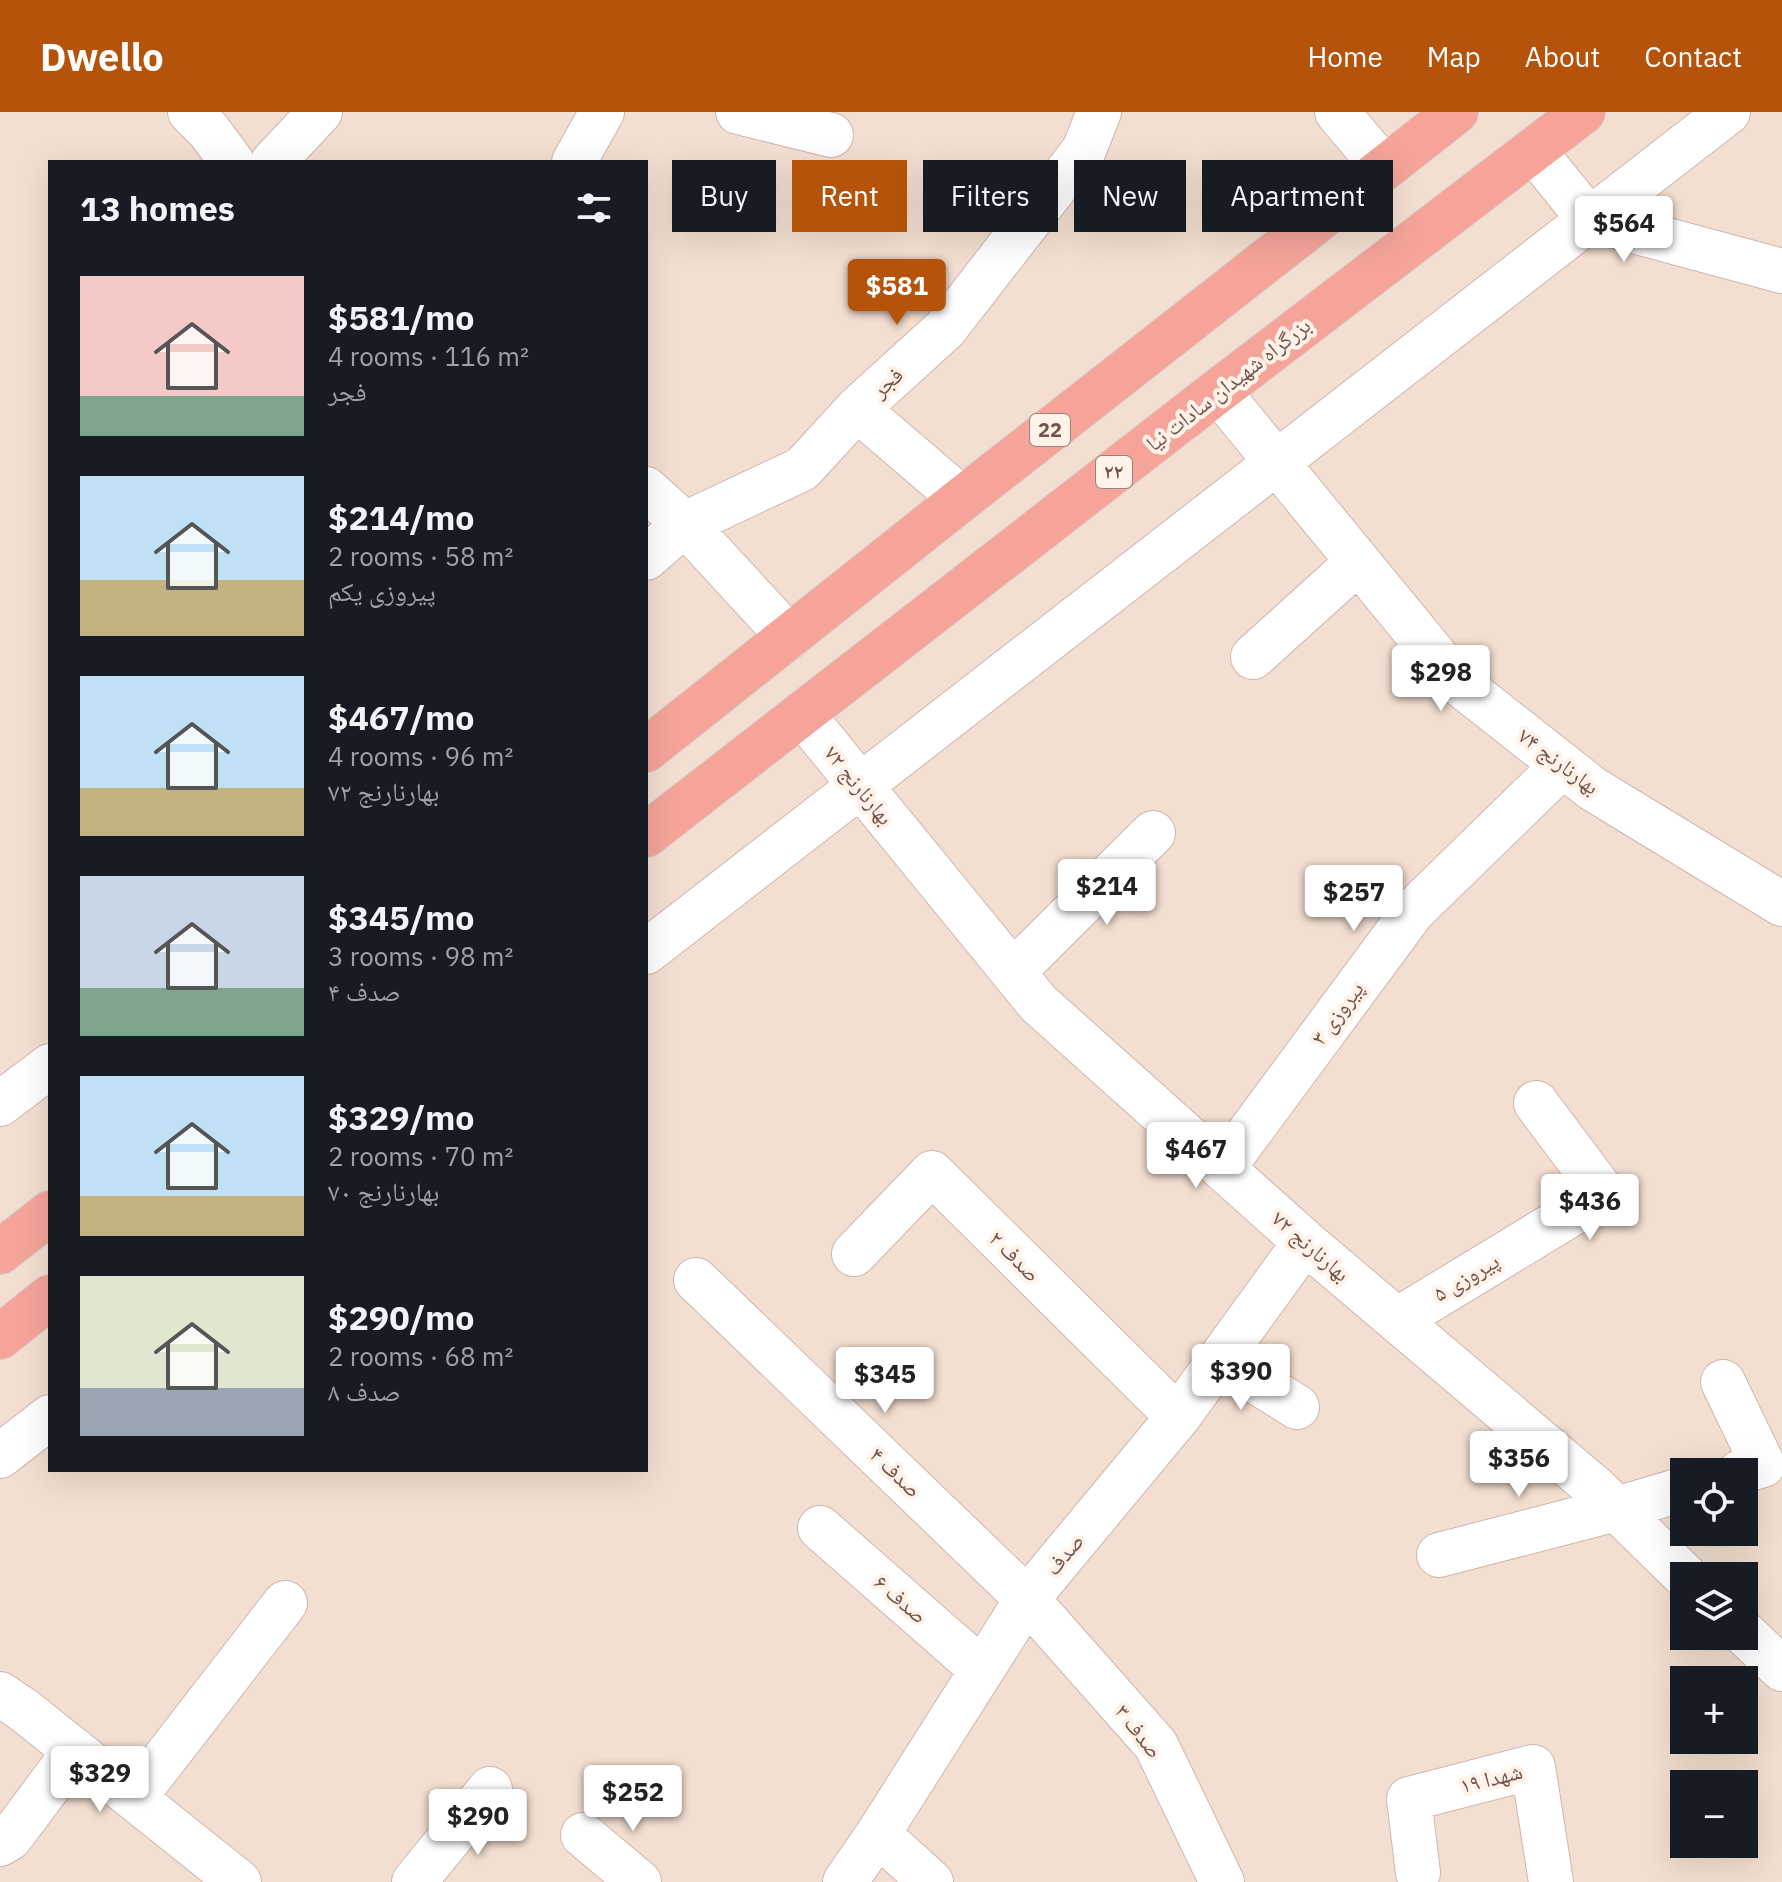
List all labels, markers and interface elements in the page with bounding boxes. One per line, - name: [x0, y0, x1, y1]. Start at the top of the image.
- text: Dwello: [40, 32, 164, 81]
- text: Home: [1307, 38, 1383, 75]
- text: Map: [1427, 38, 1481, 75]
- text: About: [1525, 38, 1600, 75]
- text: Contact: [1644, 38, 1742, 75]
- chip: Buy: [672, 160, 776, 232]
- chip: Rent: [792, 160, 907, 232]
- chip: Filters: [923, 160, 1058, 232]
- chip: New: [1074, 160, 1186, 232]
- chip: Apartment: [1202, 160, 1393, 232]
- text: 13 homes: [80, 186, 235, 230]
- icon: filters: [572, 186, 616, 230]
- pin: $564: [1577, 196, 1671, 264]
- text: $564: [1593, 205, 1655, 239]
- pin: $581: [850, 259, 944, 327]
- text: $581: [866, 268, 928, 302]
- text: $581/mo: [328, 295, 475, 339]
- icon: home: [144, 308, 240, 404]
- street label: بزرگراه شهیدان سادات نیا: [1139, 310, 1316, 457]
- text: 4 rooms · 116 m²: [328, 339, 529, 373]
- street label: فجر: [864, 360, 909, 404]
- text: فجر: [328, 374, 367, 408]
- road number: 22: [1030, 414, 1070, 446]
- road number: ۲۲: [1096, 456, 1132, 488]
- text: $214/mo: [328, 495, 475, 539]
- icon: home: [144, 508, 240, 604]
- text: 2 rooms · 58 m²: [328, 539, 513, 573]
- text: پیروزی یکم: [328, 574, 436, 608]
- pin: $298: [1394, 645, 1488, 713]
- text: $298: [1410, 654, 1472, 688]
- text: $467/mo: [328, 695, 475, 739]
- icon: home: [144, 708, 240, 804]
- street label: بهارنارنج ۷۴: [1513, 721, 1606, 801]
- text: 4 rooms · 96 m²: [328, 739, 513, 773]
- street label: بهارنارنج ۷۲: [818, 739, 900, 830]
- text: بهارنارنج ۷۲: [328, 774, 439, 808]
- pin: $214: [1060, 859, 1154, 927]
- pin: $257: [1307, 865, 1401, 933]
- text: $214: [1076, 868, 1138, 902]
- text: $257: [1323, 874, 1385, 908]
- text: $345/mo: [328, 895, 475, 939]
- icon: home: [144, 908, 240, 1004]
- text: 3 rooms · 98 m²: [328, 939, 513, 973]
- text: صدف ۴: [328, 974, 401, 1008]
- street label: پیروزی ۳: [1304, 975, 1370, 1050]
- text: $329/mo: [328, 1095, 475, 1139]
- icon: home: [144, 1108, 240, 1204]
- pin: $467: [1149, 1122, 1243, 1190]
- text: $467: [1165, 1131, 1227, 1165]
- text: 2 rooms · 70 m²: [328, 1139, 513, 1173]
- text: بهارنارنج ۷۰: [328, 1174, 439, 1208]
- pin: $436: [1543, 1174, 1637, 1242]
- text: $436: [1559, 1183, 1621, 1217]
- street label: بهارنارنج ۷۲: [1266, 1204, 1356, 1287]
- street label: صدف ۲: [983, 1224, 1047, 1288]
- street label: پیروزی ۵: [1427, 1246, 1504, 1308]
- text: $290/mo: [328, 1295, 475, 1339]
- icon: home: [144, 1308, 240, 1404]
- text: 2 rooms · 68 m²: [328, 1339, 513, 1373]
- pin: $390: [1194, 1344, 1288, 1412]
- pin: $345: [838, 1347, 932, 1415]
- text: $390: [1210, 1353, 1272, 1387]
- text: $345: [854, 1356, 916, 1390]
- text: صدف ۸: [328, 1374, 401, 1408]
- pin: $356: [1472, 1431, 1566, 1499]
- street label: صدف ۴: [864, 1440, 929, 1503]
- text: $356: [1488, 1440, 1550, 1474]
- map controls: [1670, 1458, 1758, 1858]
- button: locate: [1670, 1458, 1758, 1546]
- street label: صدف: [1038, 1527, 1090, 1581]
- button: layers: [1670, 1562, 1758, 1650]
- street label: صدف ۶: [869, 1568, 934, 1630]
- button: +: [1670, 1666, 1758, 1754]
- street label: صدف ۳: [1109, 1698, 1170, 1764]
- pin: $329: [53, 1746, 147, 1814]
- text: $329: [69, 1755, 131, 1789]
- street label: شهدا ۱۹: [1457, 1756, 1525, 1799]
- pin: $252: [586, 1765, 680, 1833]
- button: −: [1670, 1770, 1758, 1858]
- text: $252: [602, 1774, 664, 1808]
- pin: $290: [431, 1789, 525, 1857]
- text: $290: [447, 1798, 509, 1832]

